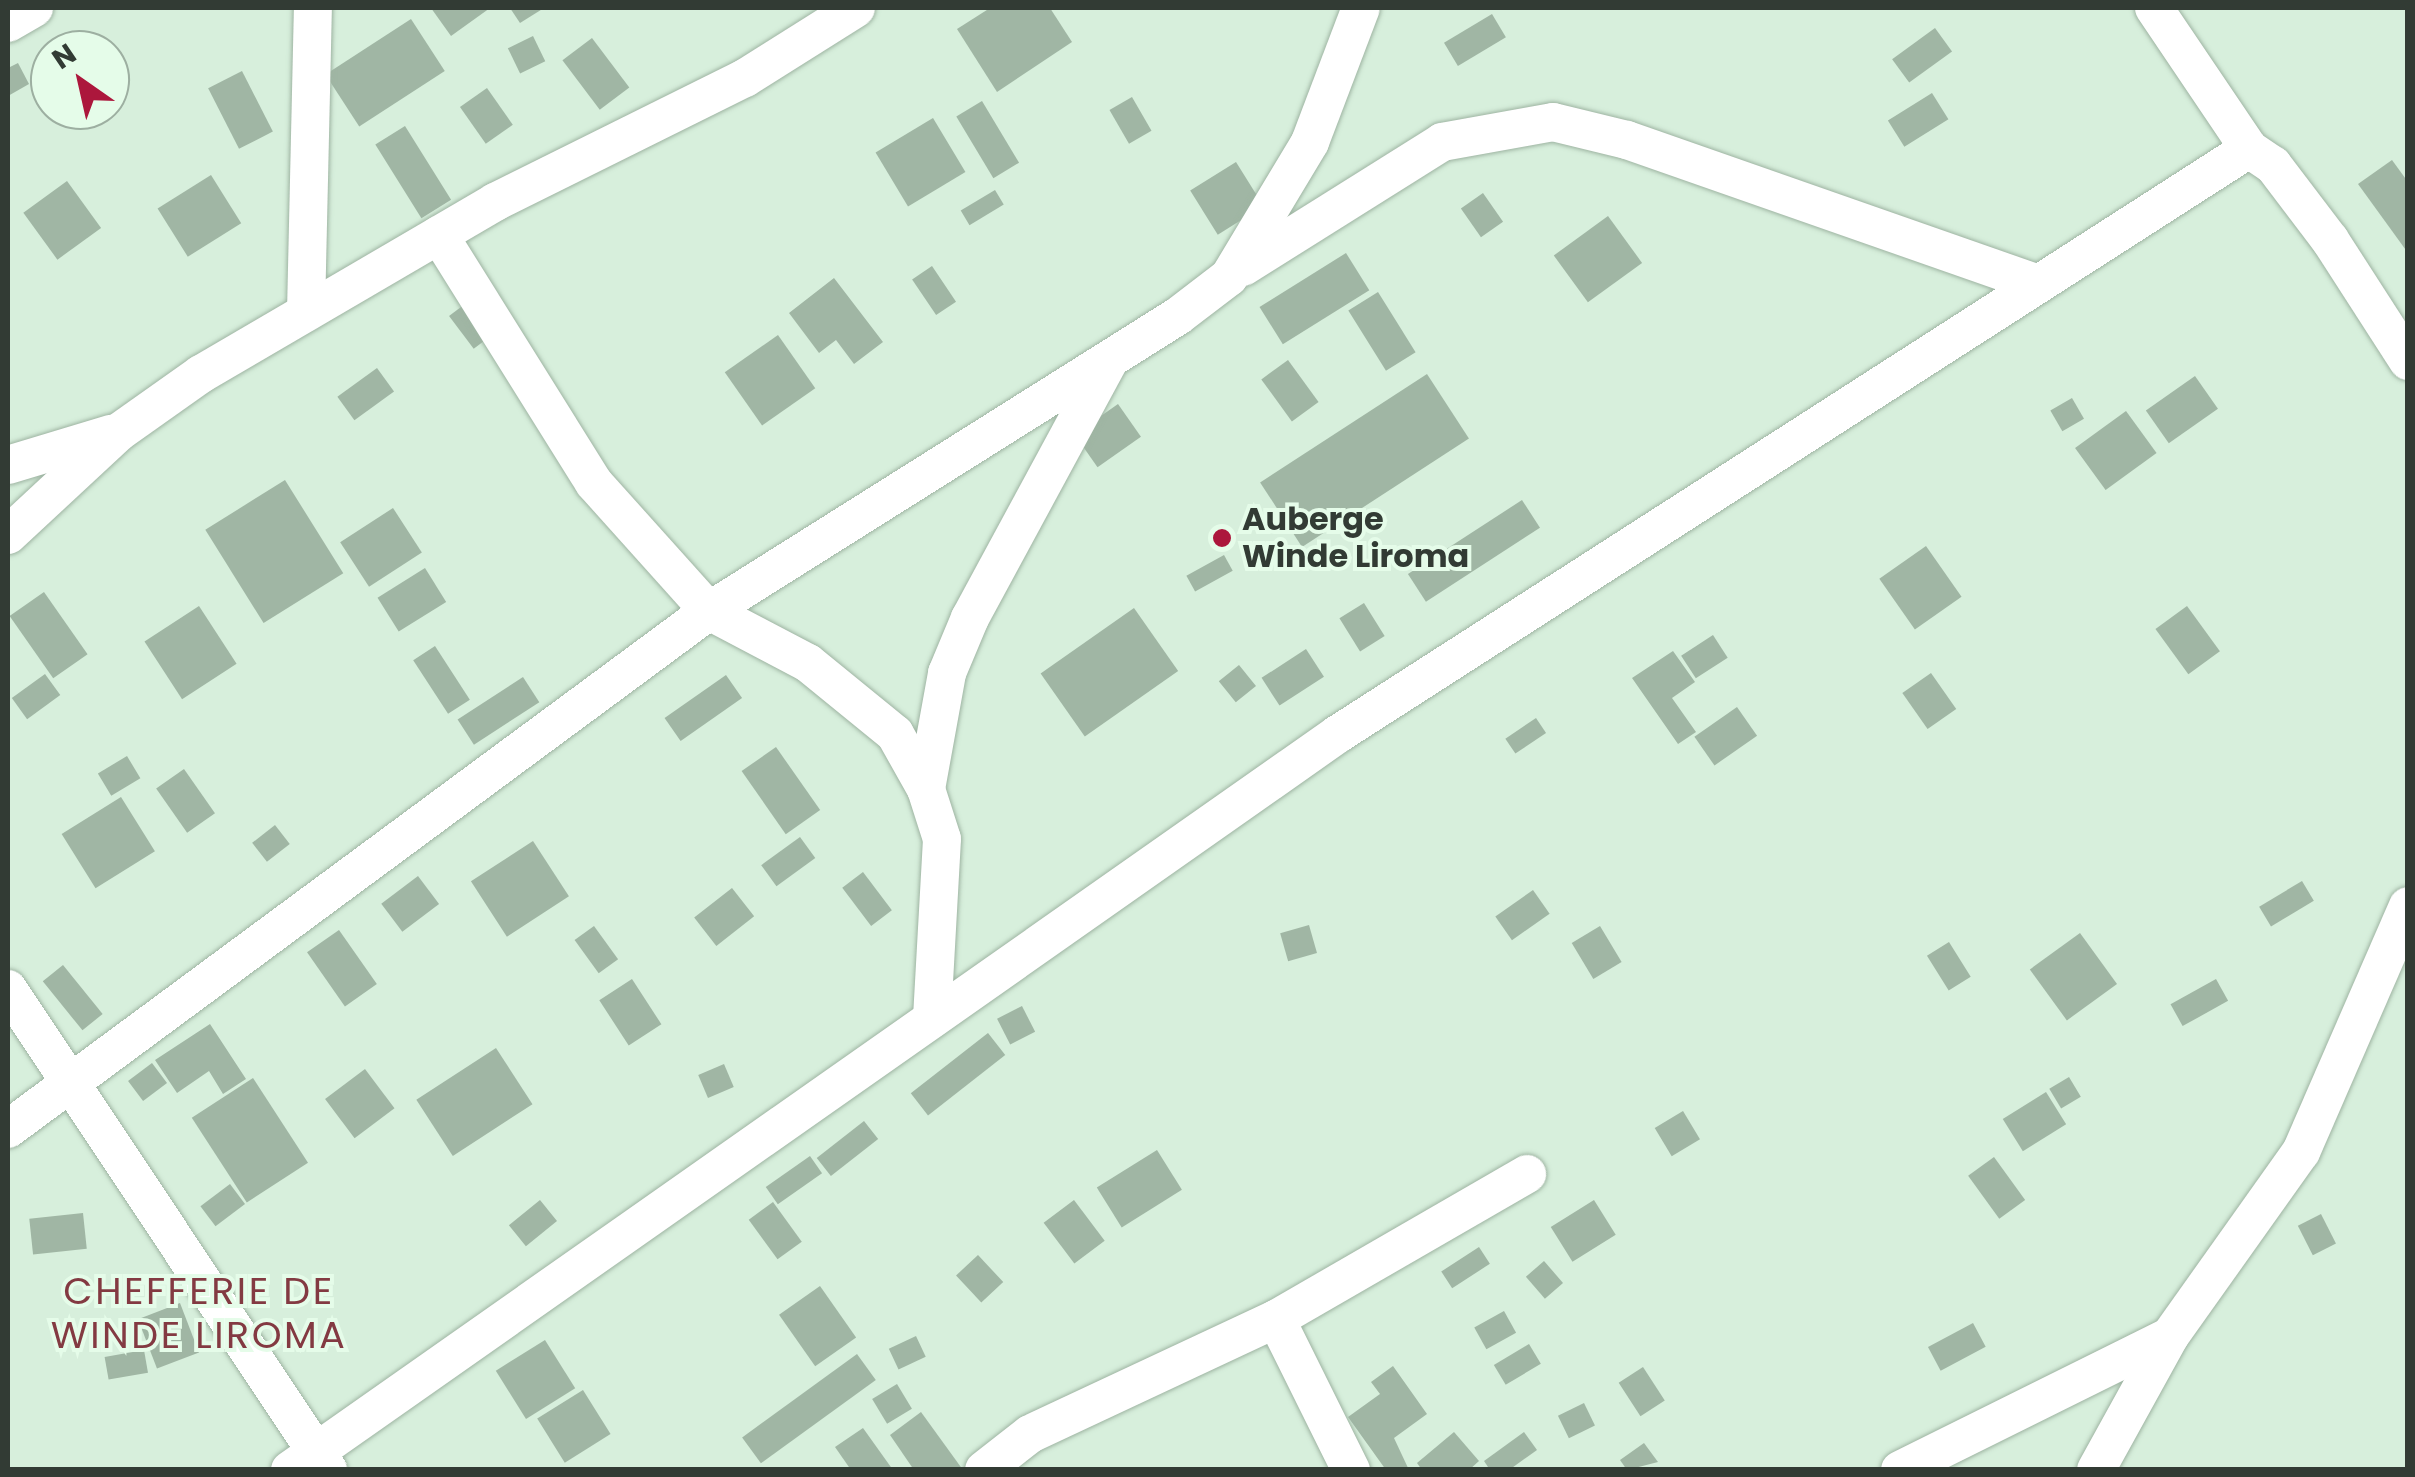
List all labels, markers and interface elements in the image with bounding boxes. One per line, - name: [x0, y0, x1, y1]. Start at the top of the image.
- north arrow: [30, 30, 130, 130]
- text: N: [44, 34, 84, 78]
- place label: Auberge Winde Liroma: [1242, 501, 1469, 576]
- marker: Auberge Winde Liroma: [1211, 527, 1233, 549]
- district label: CHEFFERIE DE WINDE LIROMA: [51, 1268, 347, 1358]

